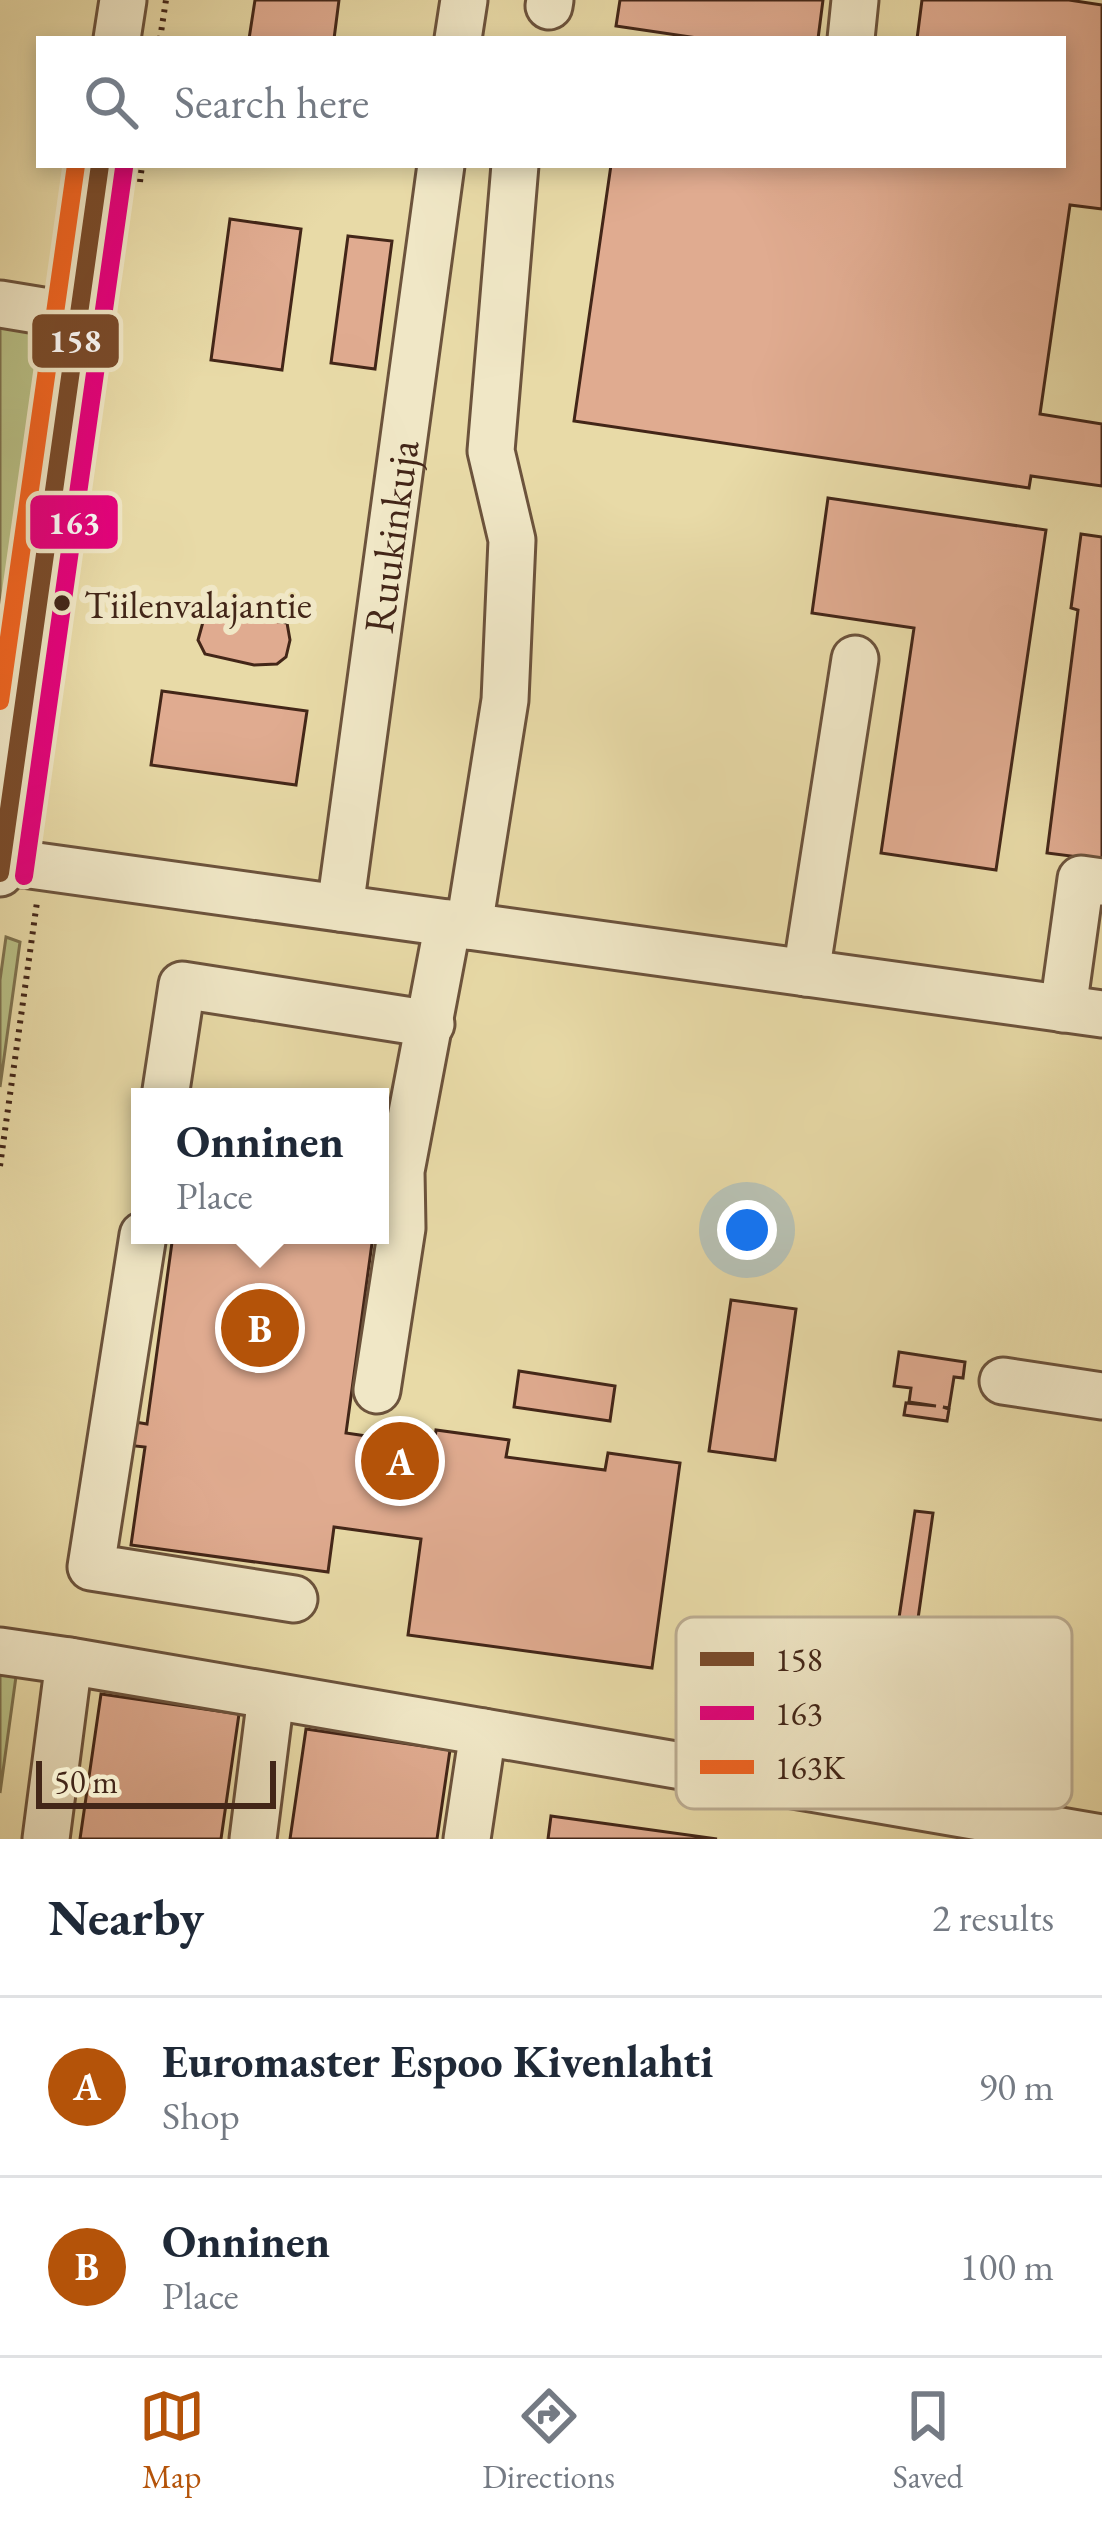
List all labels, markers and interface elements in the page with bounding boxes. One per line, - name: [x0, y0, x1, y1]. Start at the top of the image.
- search box: [36, 36, 1066, 168]
- icon: search: [78, 69, 144, 135]
- text: Search here: [174, 73, 369, 131]
- line badge: 158: [30, 312, 121, 370]
- text: 158: [49, 319, 101, 362]
- street label: Ruukinkuja: [351, 436, 431, 637]
- line badge: 163: [28, 493, 120, 551]
- text: 163: [48, 501, 100, 544]
- place label: Tiilenvalajantie: [84, 579, 312, 630]
- marker: Tiilenvalajantie: [51, 592, 73, 614]
- popup: [131, 1088, 389, 1244]
- text: Onninen: [176, 1112, 344, 1170]
- text: Place: [176, 1170, 253, 1221]
- your location: [717, 1200, 777, 1260]
- pin: B: [221, 1283, 299, 1373]
- pin: A: [361, 1416, 439, 1506]
- legend: [676, 1617, 1072, 1809]
- text: 158: [775, 1638, 823, 1681]
- text: 163: [775, 1692, 823, 1735]
- text: 163K: [775, 1746, 846, 1789]
- scale bar: [36, 1755, 276, 1808]
- text: 50 m: [54, 1760, 118, 1803]
- text: Nearby: [48, 1884, 204, 1950]
- text: 2 results: [932, 1892, 1054, 1943]
- text: Euromaster Espoo Kivenlahti: [162, 2032, 713, 2090]
- text: A: [73, 2061, 101, 2112]
- text: 90 m: [978, 2061, 1054, 2112]
- text: Shop: [162, 2090, 240, 2141]
- text: Onninen: [162, 2212, 330, 2270]
- text: B: [75, 2241, 99, 2292]
- text: 100 m: [960, 2241, 1054, 2292]
- text: Place: [162, 2270, 239, 2321]
- tab: Map: [139, 2383, 205, 2498]
- tab: Directions: [482, 2383, 615, 2498]
- tab: Saved: [893, 2383, 963, 2498]

